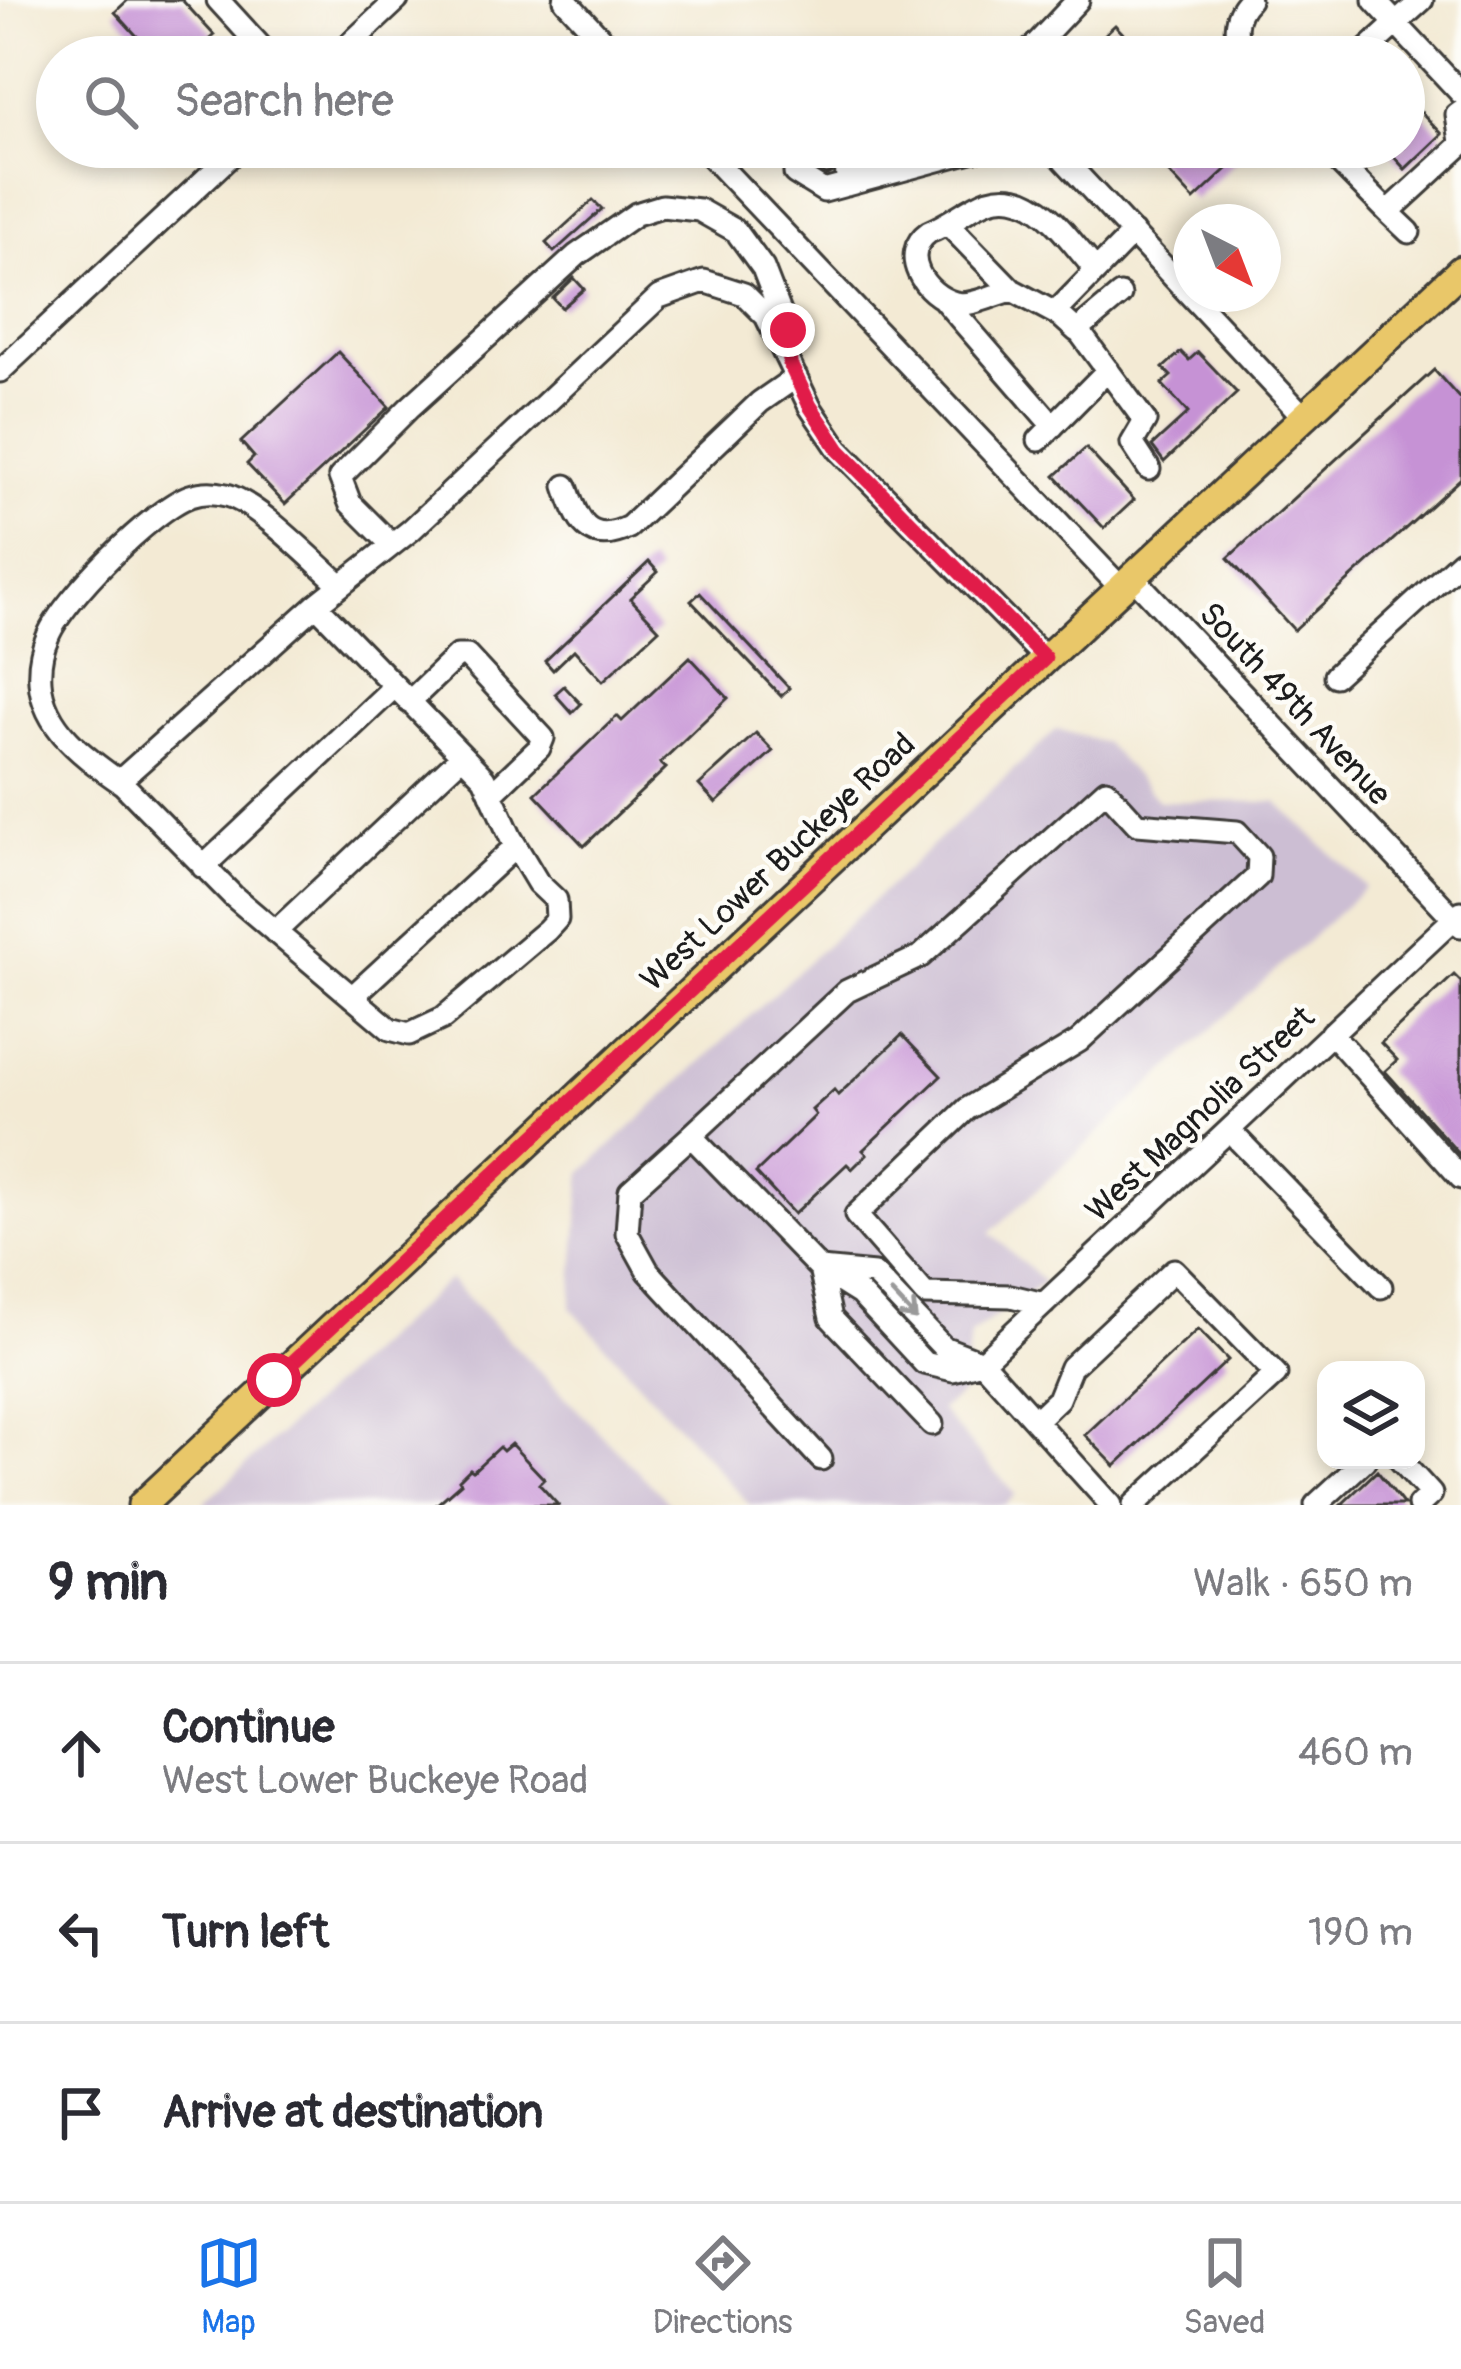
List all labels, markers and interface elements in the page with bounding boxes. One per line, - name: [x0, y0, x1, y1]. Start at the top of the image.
- search box: [36, 36, 1425, 168]
- icon: search: [78, 69, 144, 135]
- text: Search here: [174, 74, 394, 130]
- north arrow: [1173, 204, 1281, 312]
- route end: [761, 303, 815, 357]
- street label: South 49th Avenue: [1190, 594, 1400, 814]
- street label: West Lower Buckeye Road: [632, 724, 924, 1000]
- street label: West Magnolia Street: [1077, 997, 1324, 1231]
- one-way arrow: [890, 1291, 918, 1320]
- route start: [247, 1353, 301, 1407]
- map controls: [1317, 1361, 1425, 1469]
- button: layers: [1317, 1361, 1425, 1469]
- text: 9 min: [48, 1551, 168, 1615]
- text: Walk · 650 m: [1193, 1559, 1413, 1608]
- text: Continue: [162, 1700, 335, 1756]
- icon: ahead: [48, 1720, 114, 1786]
- text: 460 m: [1298, 1728, 1413, 1777]
- text: West Lower Buckeye Road: [162, 1756, 588, 1805]
- icon: left: [48, 1900, 114, 1966]
- text: Turn left: [162, 1905, 329, 1961]
- text: 190 m: [1308, 1908, 1413, 1957]
- icon: arrive: [48, 2080, 114, 2146]
- text: Arrive at destination: [162, 2085, 543, 2141]
- tab: Map: [196, 2230, 262, 2343]
- tab: Directions: [653, 2230, 793, 2343]
- tab: Saved: [1184, 2230, 1265, 2343]

